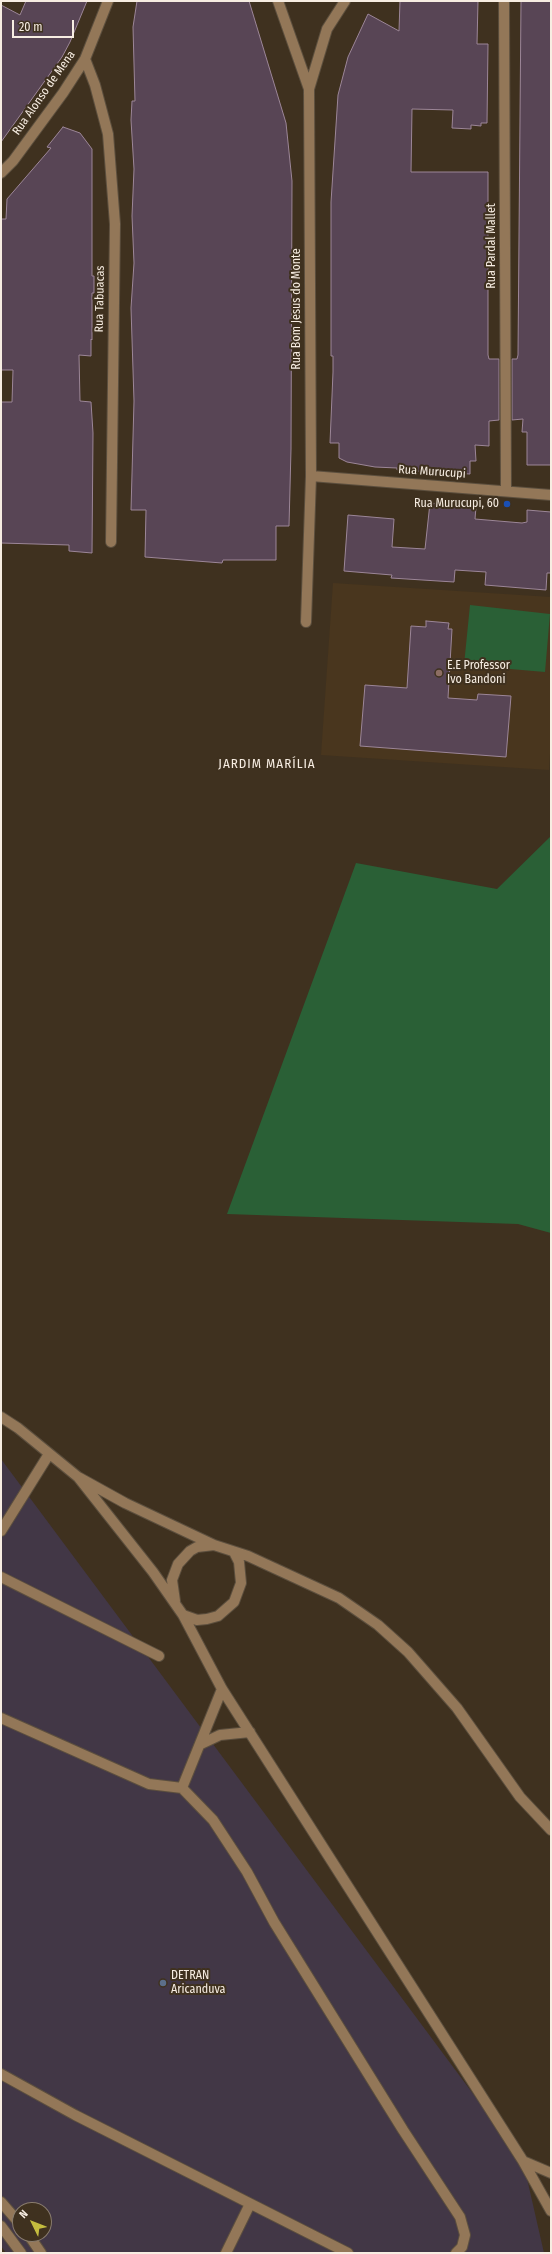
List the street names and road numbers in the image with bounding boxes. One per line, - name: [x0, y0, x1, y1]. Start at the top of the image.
- street label: Rua Alonso de Mena: [10, 48, 78, 138]
- street label: Rua Pardal Mallet: [485, 203, 499, 289]
- street label: Rua Bom Jesus do Monte: [290, 248, 304, 370]
- street label: Rua Tabuacas: [92, 265, 108, 333]
- street label: Rua Murucupi: [398, 462, 466, 482]

